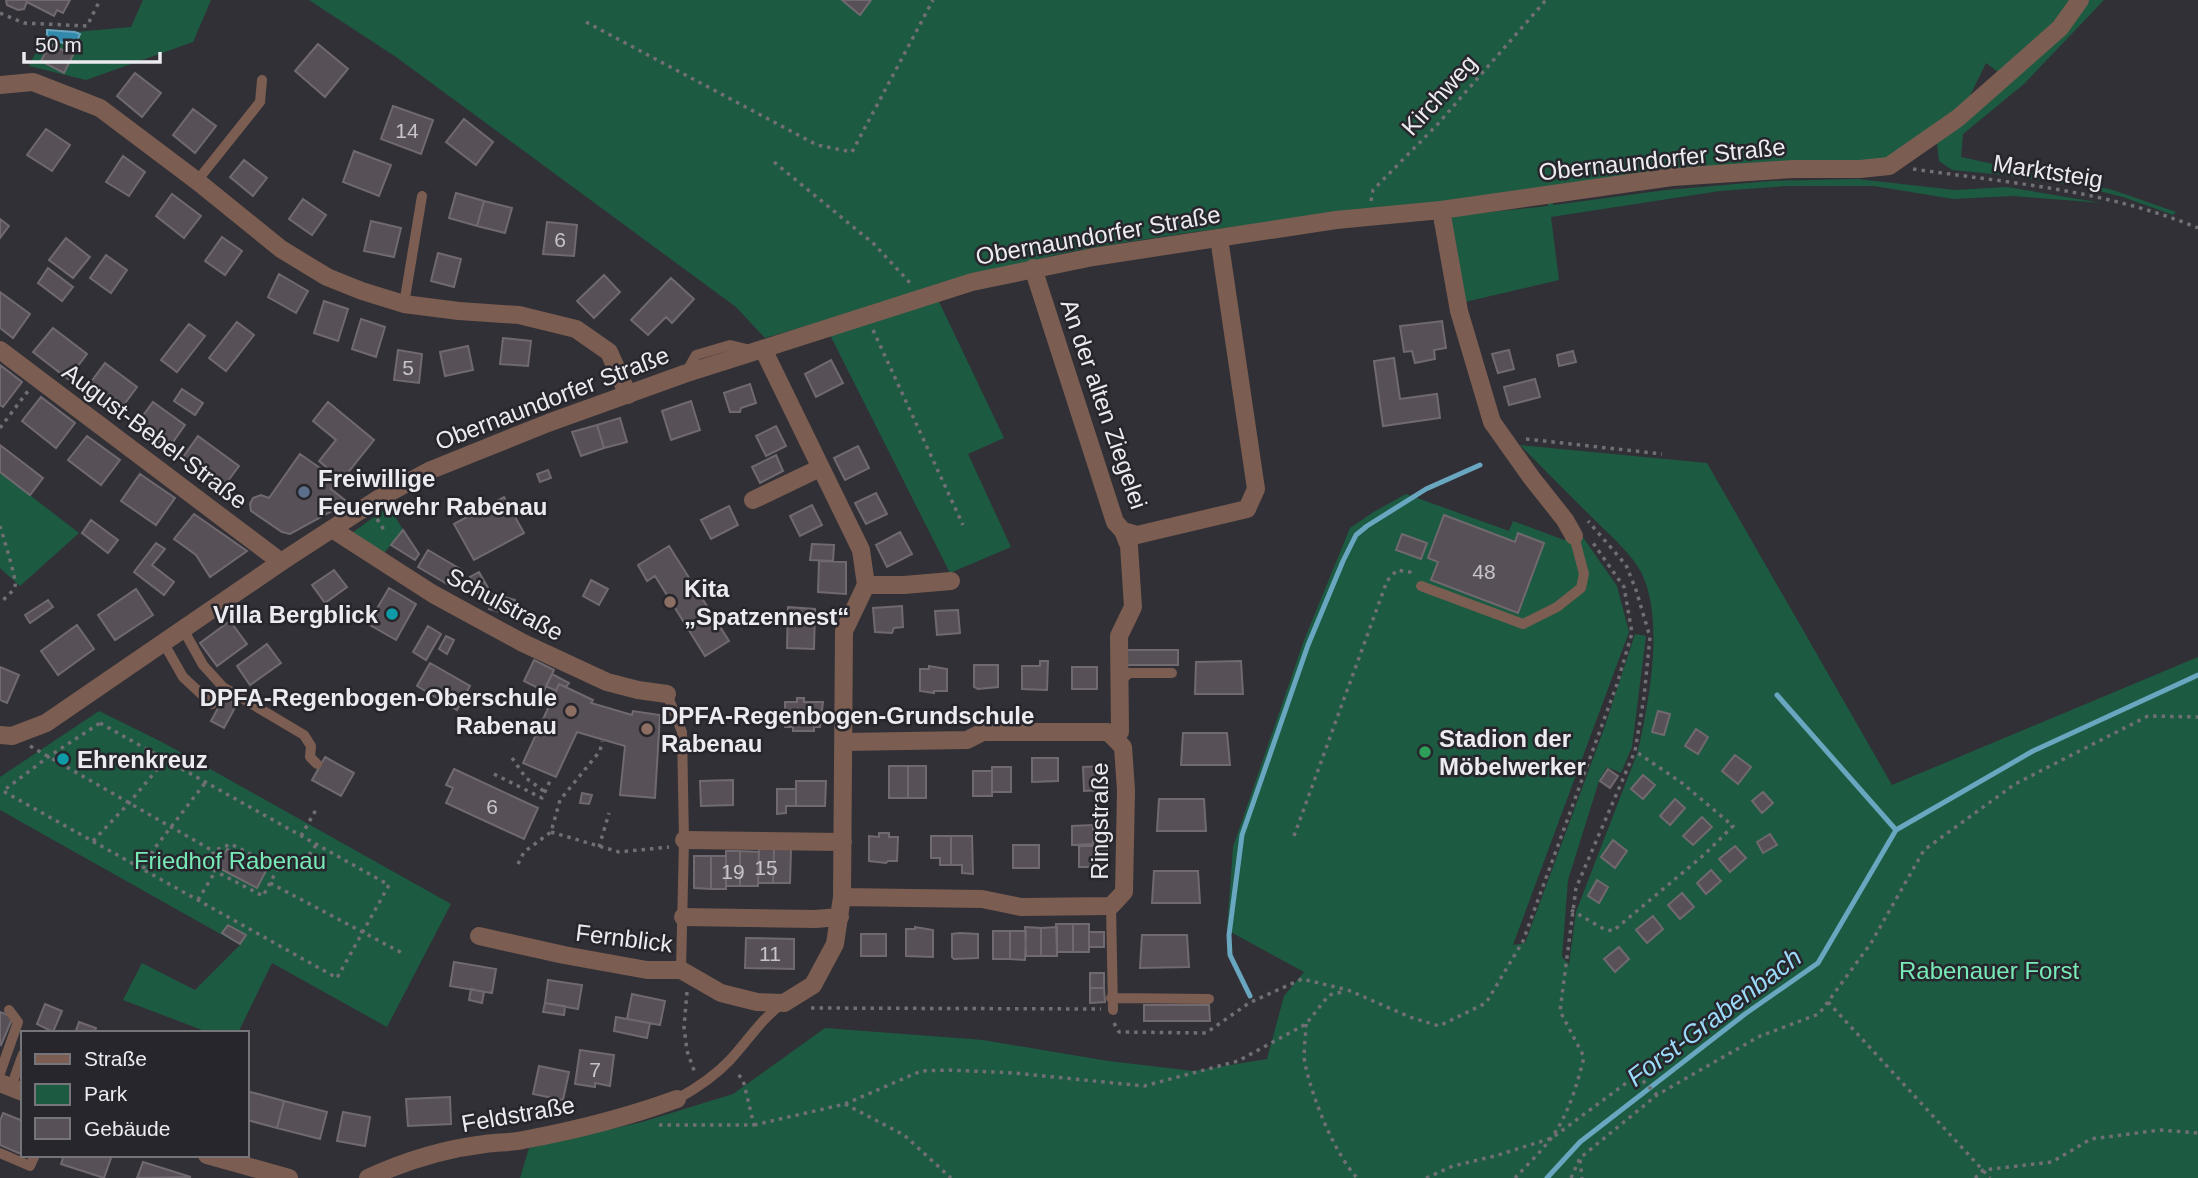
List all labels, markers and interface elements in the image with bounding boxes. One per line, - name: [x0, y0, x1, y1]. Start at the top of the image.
- scale bar: [24, 21, 161, 65]
- text: 50 m: [35, 33, 82, 56]
- street label: Kirchweg: [1396, 49, 1482, 141]
- house number: 14: [395, 119, 419, 142]
- street label: Obernaundorfer Straße: [1537, 133, 1787, 185]
- street label: Marktsteig: [1991, 149, 2105, 193]
- street label: Obernaundorfer Straße: [973, 200, 1223, 270]
- house number: 6: [554, 228, 566, 251]
- street label: An der alten Ziegelei: [1055, 296, 1153, 512]
- street label: Obernaundorfer Straße: [431, 341, 673, 455]
- house number: 5: [402, 356, 414, 379]
- street label: August-Bebel-Straße: [57, 358, 253, 514]
- place label: Freiwillige Feuerwehr Rabenau: [318, 465, 547, 520]
- marker: Freiwillige Feuerwehr Rabenau: [296, 484, 312, 500]
- house number: 48: [1472, 560, 1496, 583]
- street label: Schulstraße: [442, 562, 568, 646]
- place label: Kita „Spatzennest“: [684, 575, 849, 630]
- marker: Kita „Spatzennest“: [662, 594, 678, 610]
- place label: Villa Bergblick: [213, 601, 379, 628]
- marker: Villa Bergblick: [384, 606, 400, 622]
- place label: DPFA-Regenbogen-Oberschule Rabenau: [200, 684, 557, 739]
- place label: DPFA-Regenbogen-Grundschule Rabenau: [661, 702, 1034, 757]
- marker: DPFA-Regenbogen-Oberschule Rabenau: [563, 703, 579, 719]
- marker: DPFA-Regenbogen-Grundschule Rabenau: [639, 721, 655, 737]
- place label: Stadion der Möbelwerker: [1439, 725, 1586, 780]
- marker: Stadion der Möbelwerker: [1417, 744, 1433, 760]
- place label: Ehrenkreuz: [77, 746, 208, 773]
- marker: Ehrenkreuz: [55, 751, 71, 767]
- street label: Ringstraße: [1086, 762, 1113, 880]
- house number: 6: [486, 795, 498, 818]
- park label: Friedhof Rabenau: [134, 847, 326, 874]
- house number: 15: [754, 856, 778, 879]
- house number: 19: [721, 860, 745, 883]
- street label: Fernblick: [574, 919, 675, 957]
- house number: 11: [759, 942, 781, 965]
- water label: Forst-Grabenbach: [1621, 942, 1807, 1092]
- park label: Rabenauer Forst: [1899, 957, 2079, 984]
- legend: [21, 1031, 248, 1157]
- text: Straße: [84, 1047, 147, 1070]
- house number: 7: [589, 1058, 601, 1081]
- text: Park: [84, 1082, 128, 1105]
- street label: Feldstraße: [459, 1091, 577, 1137]
- text: Gebäude: [84, 1117, 170, 1140]

